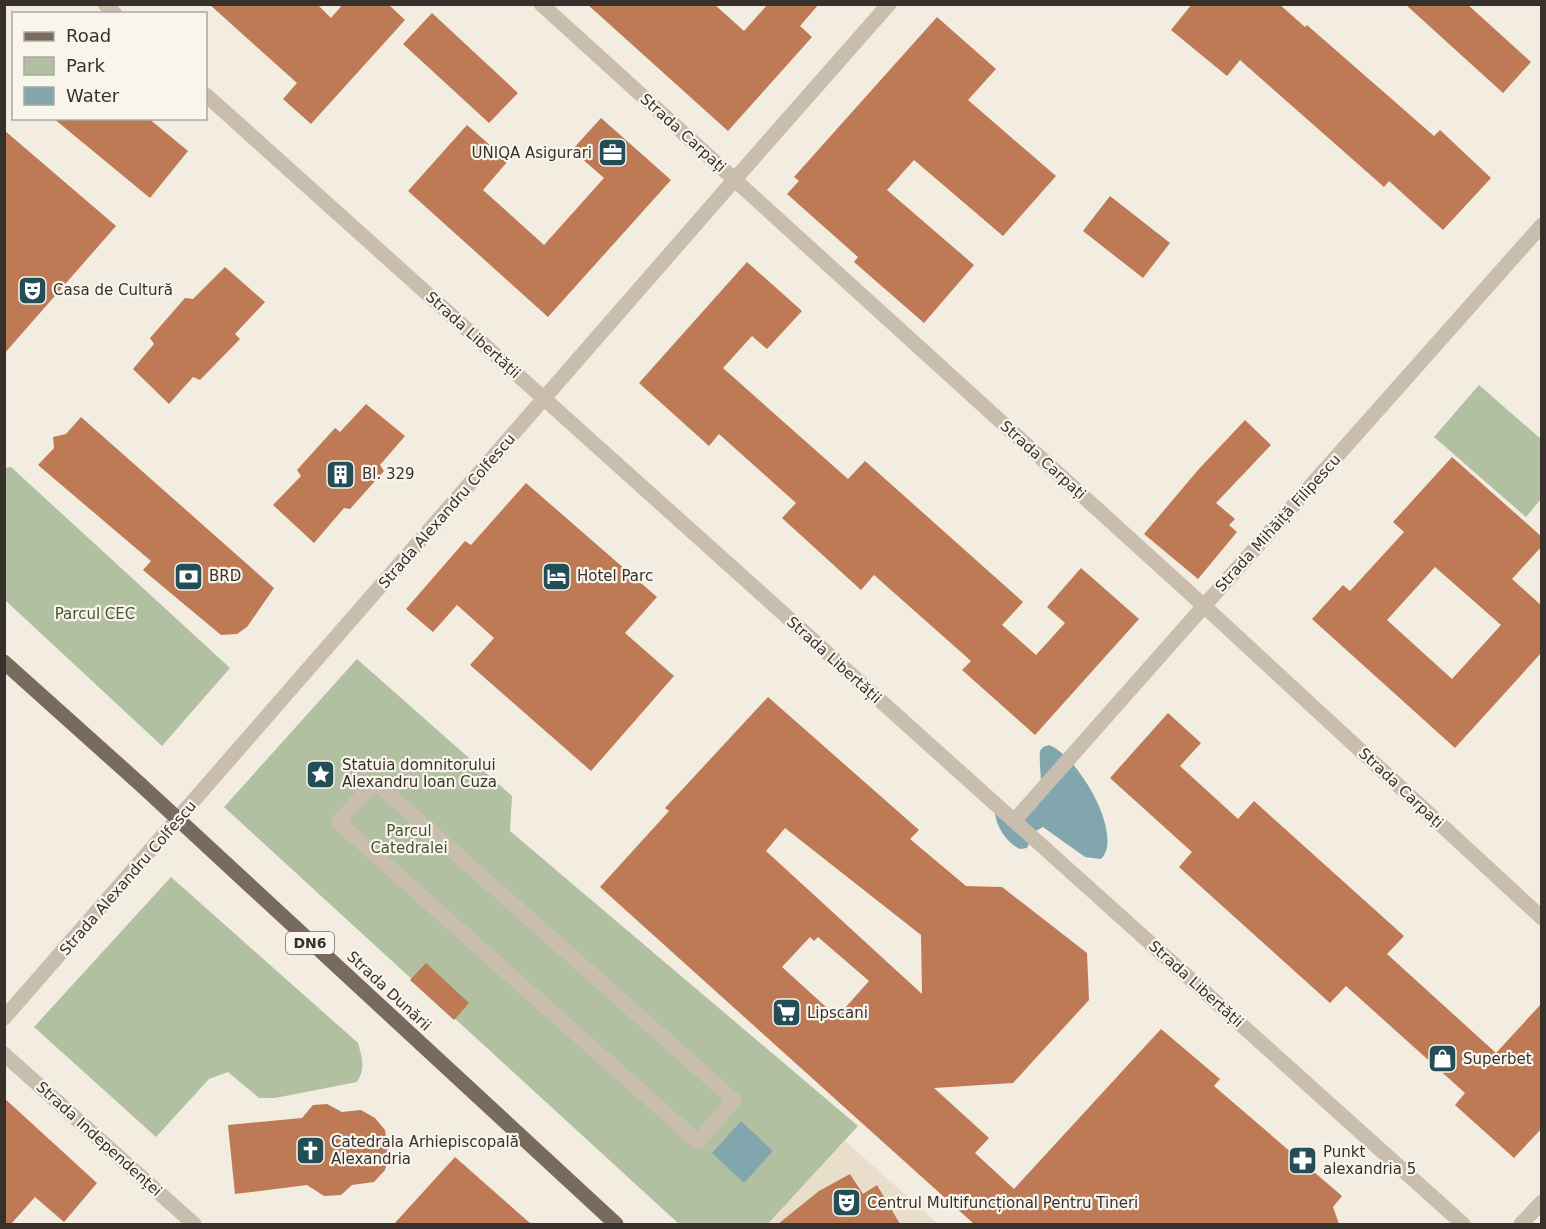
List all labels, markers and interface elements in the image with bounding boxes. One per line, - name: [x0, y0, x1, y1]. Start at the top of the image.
- legend: [12, 12, 207, 120]
- text: Road: [66, 25, 111, 46]
- text: Park: [66, 55, 105, 76]
- text: Water: [66, 85, 120, 106]
- street label: Strada Carpați: [637, 90, 729, 176]
- office icon: UNIQA Asigurari: [597, 137, 629, 169]
- place label: UNIQA Asigurari: [472, 144, 592, 162]
- theatre icon: Casa de Cultură: [16, 274, 48, 306]
- place label: Casa de Cultură: [53, 281, 173, 299]
- street label: Strada Libertății: [422, 288, 524, 382]
- street label: Strada Carpați: [997, 417, 1089, 503]
- street label: Strada Alexandru Colfescu: [375, 430, 519, 592]
- street label: Strada Mihăiță Filipescu: [1212, 451, 1344, 595]
- building icon: Bl. 329: [325, 458, 357, 490]
- place label: Bl. 329: [362, 465, 415, 483]
- bank icon: BRD: [172, 560, 204, 592]
- hotel icon: Hotel Parc: [540, 560, 572, 592]
- place label: BRD: [209, 567, 241, 585]
- place label: Hotel Parc: [577, 567, 653, 585]
- park label: Parcul CEC: [55, 605, 135, 623]
- street label: Strada Libertății: [783, 613, 885, 707]
- street label: Strada Carpați: [1355, 744, 1447, 832]
- place label: Statuia domnitorului Alexandru Ioan Cuza: [342, 756, 497, 791]
- place icon: Statuia domnitorului Alexandru Ioan Cuza: [305, 758, 337, 790]
- street label: Strada Alexandru Colfescu: [56, 797, 200, 959]
- park label: Parcul Catedralei: [370, 822, 448, 857]
- road number: DN6: [286, 932, 334, 954]
- street label: Strada Libertății: [1145, 937, 1247, 1031]
- street label: Strada Dunării: [343, 947, 435, 1035]
- supermarket icon: Lipscani: [770, 997, 802, 1029]
- place label: Lipscani: [807, 1004, 868, 1022]
- shop icon: Superbet: [1426, 1043, 1458, 1075]
- place label: Superbet: [1463, 1050, 1532, 1068]
- street label: Strada Independenței: [33, 1078, 165, 1200]
- place label: Catedrala Arhiepiscopală Alexandria: [331, 1133, 519, 1168]
- church icon: Catedrala Arhiepiscopală Alexandria: [294, 1135, 326, 1167]
- place label: Punkt alexandria 5: [1323, 1143, 1416, 1178]
- pharmacy icon: Punkt alexandria 5: [1286, 1145, 1318, 1177]
- theatre icon: Centrul Multifuncțional Pentru Tineri: [830, 1187, 862, 1219]
- place label: Centrul Multifuncțional Pentru Tineri: [867, 1194, 1138, 1212]

